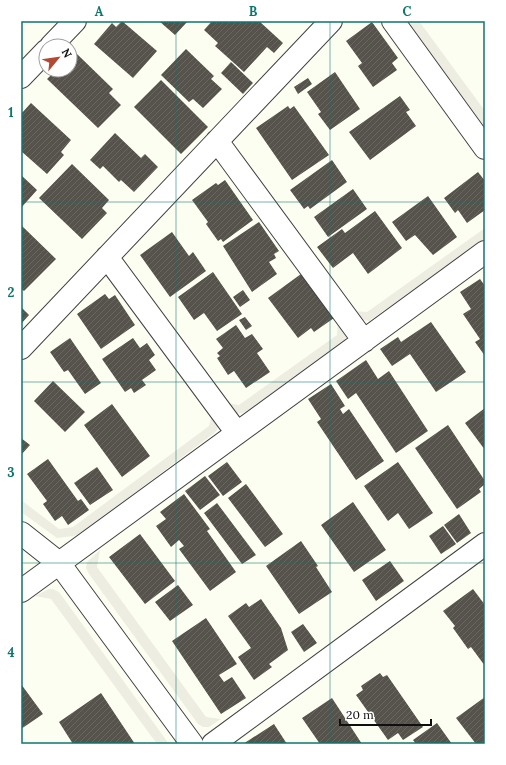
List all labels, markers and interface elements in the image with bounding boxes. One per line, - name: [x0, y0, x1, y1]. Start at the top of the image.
- text: A: [95, 3, 104, 20]
- text: B: [249, 3, 258, 20]
- text: C: [403, 3, 412, 20]
- north arrow: [38, 38, 78, 78]
- text: N: [59, 46, 75, 61]
- text: 1: [8, 104, 14, 121]
- text: 2: [8, 284, 15, 301]
- text: 3: [7, 464, 15, 481]
- text: 4: [7, 644, 15, 661]
- scale bar: [340, 701, 431, 727]
- text: 20 m: [346, 707, 374, 722]

